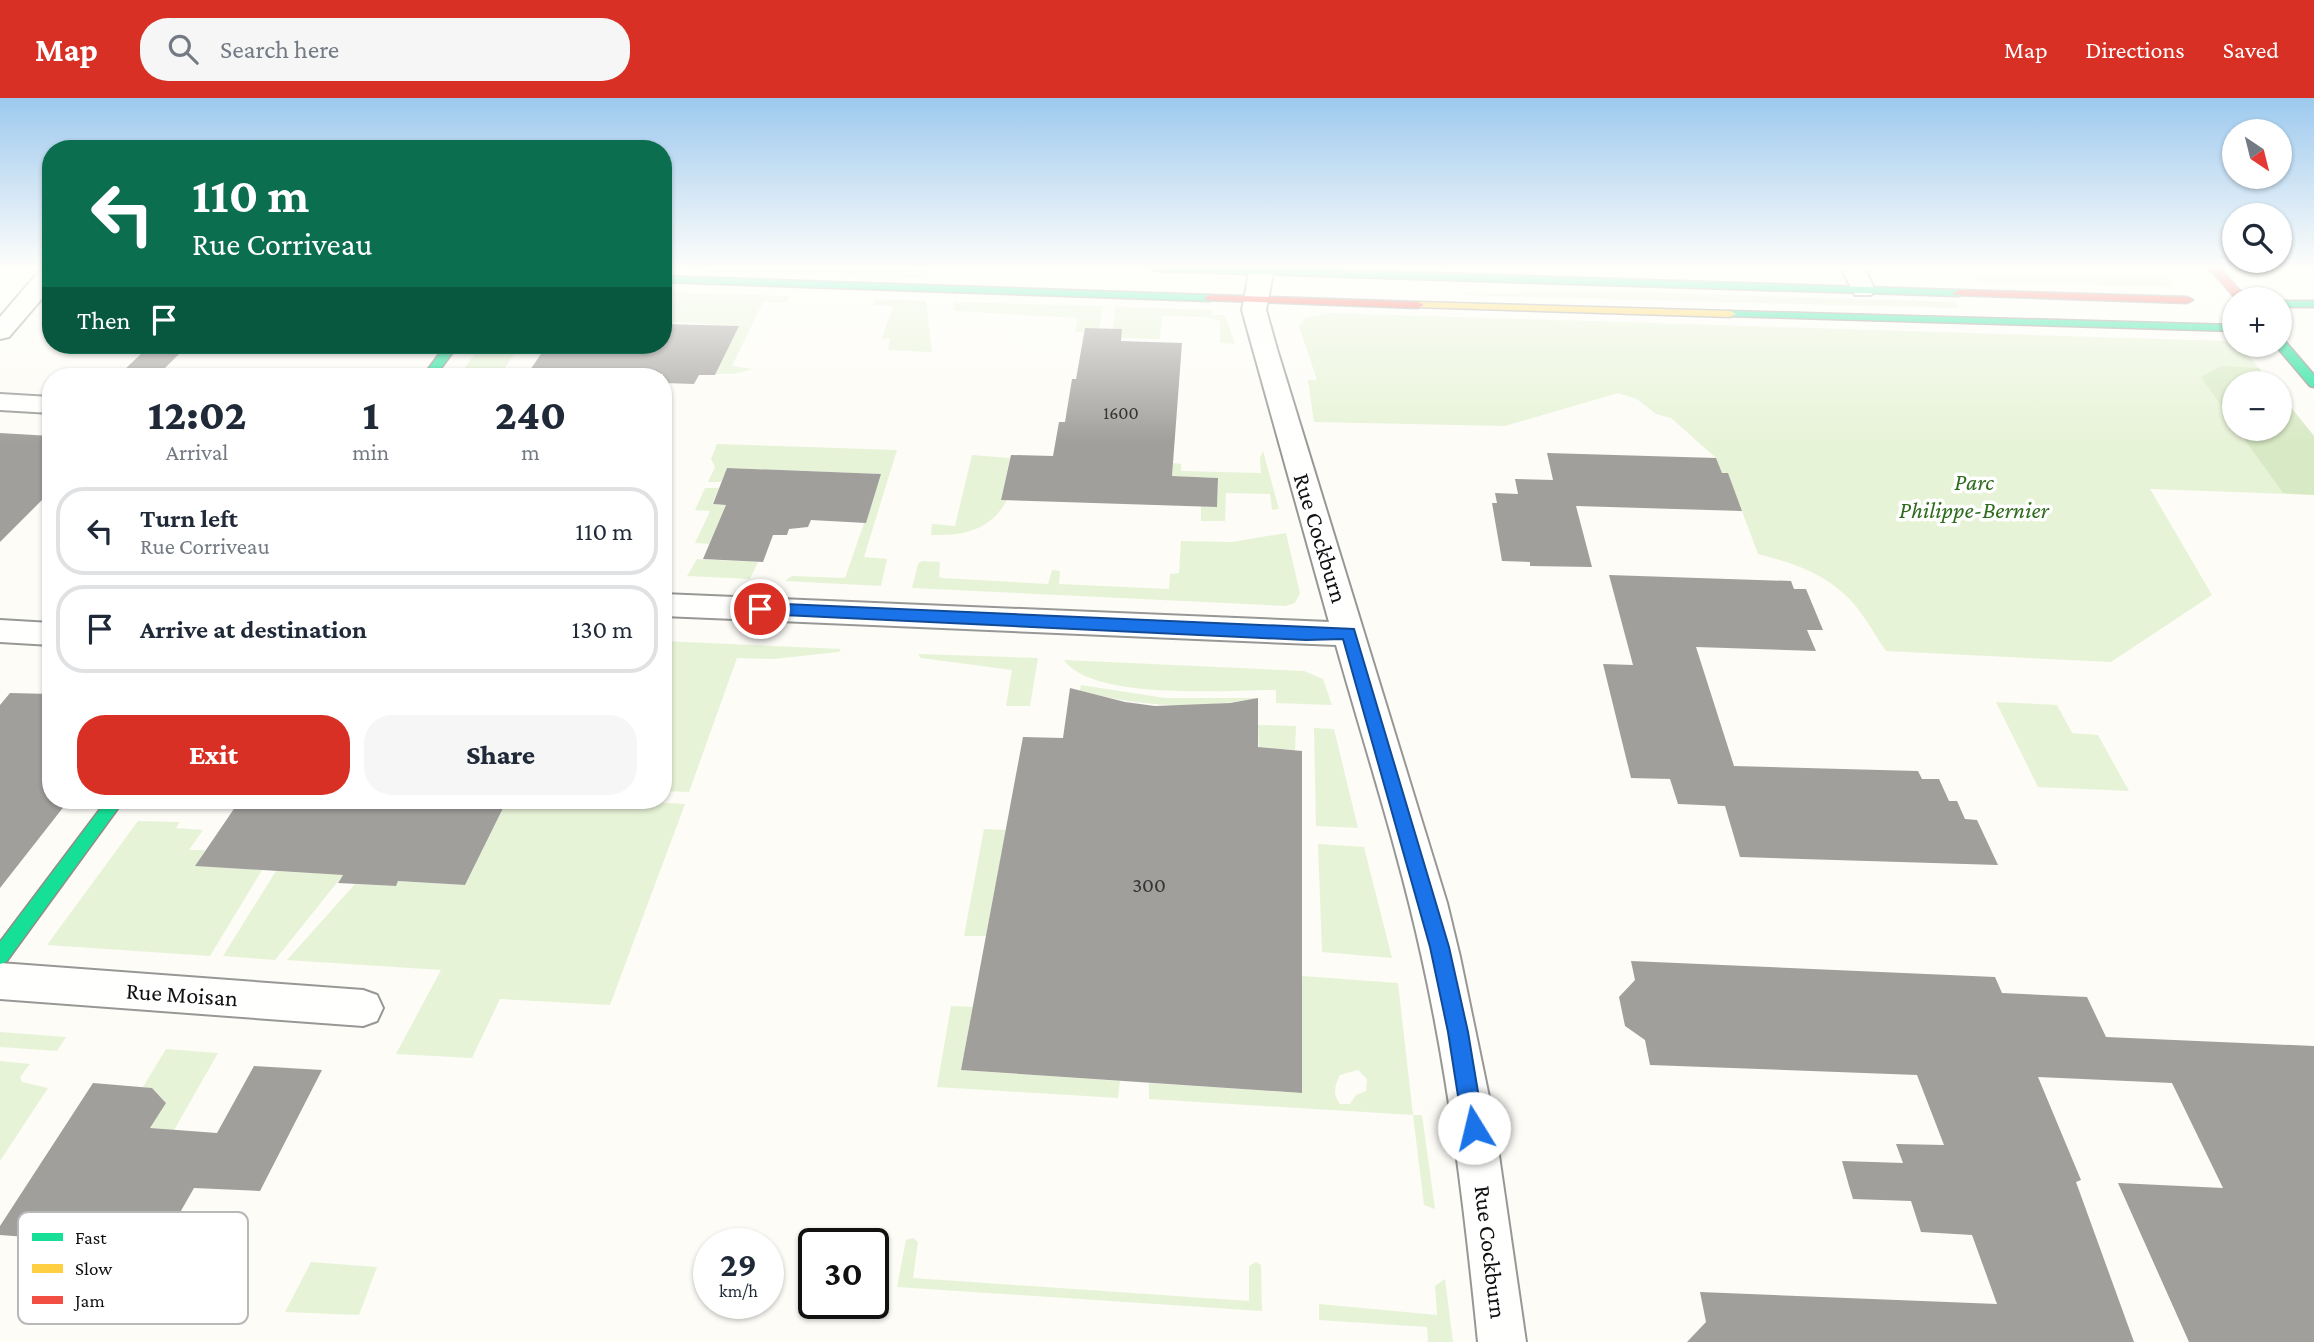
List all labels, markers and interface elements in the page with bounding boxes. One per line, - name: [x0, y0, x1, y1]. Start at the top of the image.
- search box: [140, 18, 630, 81]
- icon: search: [164, 30, 202, 68]
- text: Map: [35, 31, 98, 68]
- text: Search here: [220, 35, 339, 64]
- text: Map: [2004, 36, 2048, 63]
- text: Directions: [2086, 36, 2185, 63]
- text: Saved: [2223, 36, 2279, 63]
- north arrow: [2222, 119, 2292, 189]
- map controls: [2222, 119, 2292, 441]
- icon: left: [77, 168, 168, 259]
- text: 110 m: [192, 168, 309, 223]
- button: search: [2222, 203, 2292, 273]
- text: Rue Corriveau: [192, 226, 372, 262]
- button: +: [2222, 287, 2292, 357]
- icon: arrive: [145, 301, 183, 339]
- text: Then: [77, 306, 131, 335]
- button: −: [2222, 371, 2292, 441]
- text: 12:02: [148, 391, 246, 438]
- text: 1: [362, 391, 379, 438]
- text: 240: [495, 391, 566, 438]
- house number: 1600: [1103, 403, 1139, 423]
- text: Arrival: [166, 439, 228, 465]
- text: min: [352, 439, 389, 465]
- text: m: [521, 439, 540, 465]
- park label: Parc Philippe-Bernier: [1899, 468, 2050, 523]
- street label: Rue Cockburn: [1288, 470, 1354, 606]
- text: Turn left: [140, 504, 238, 533]
- icon: left: [81, 512, 119, 550]
- text: 110 m: [575, 517, 633, 546]
- text: Rue Corriveau: [140, 533, 270, 559]
- pin: [730, 579, 790, 639]
- icon: arrive: [741, 590, 779, 628]
- icon: arrive: [81, 610, 119, 648]
- text: Arrive at destination: [140, 615, 367, 644]
- text: 130 m: [572, 615, 633, 644]
- button: Exit: [77, 715, 350, 795]
- button: Share: [364, 715, 637, 795]
- house number: 300: [1132, 873, 1166, 897]
- street label: Rue Moisan: [125, 977, 239, 1011]
- position arrow: [1437, 1091, 1511, 1165]
- street label: Rue Cockburn: [1469, 1184, 1513, 1320]
- legend: [18, 1212, 248, 1324]
- text: Fast: [75, 1227, 107, 1248]
- speed limit sign: 30: [798, 1228, 889, 1319]
- text: 29: [720, 1245, 757, 1284]
- text: Slow: [75, 1258, 112, 1279]
- text: km/h: [719, 1281, 758, 1301]
- text: Jam: [73, 1290, 105, 1311]

